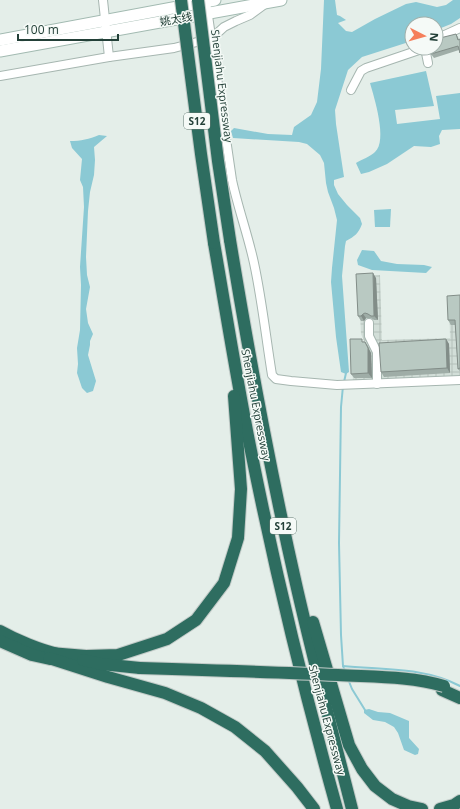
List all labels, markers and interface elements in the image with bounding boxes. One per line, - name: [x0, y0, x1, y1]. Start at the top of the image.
- street label: 姚太线: [158, 8, 193, 29]
- scale bar: [18, 16, 118, 42]
- north arrow: [404, 16, 444, 56]
- text: 100 m: [24, 21, 59, 38]
- street label: Shenjiahu Expressway: [208, 29, 237, 144]
- text: N: [427, 32, 442, 42]
- road number: S12: [184, 113, 210, 129]
- street label: Shenjiahu Expressway: [238, 348, 275, 463]
- road number: S12: [270, 518, 296, 534]
- street label: Shenjiahu Expressway: [306, 663, 350, 777]

